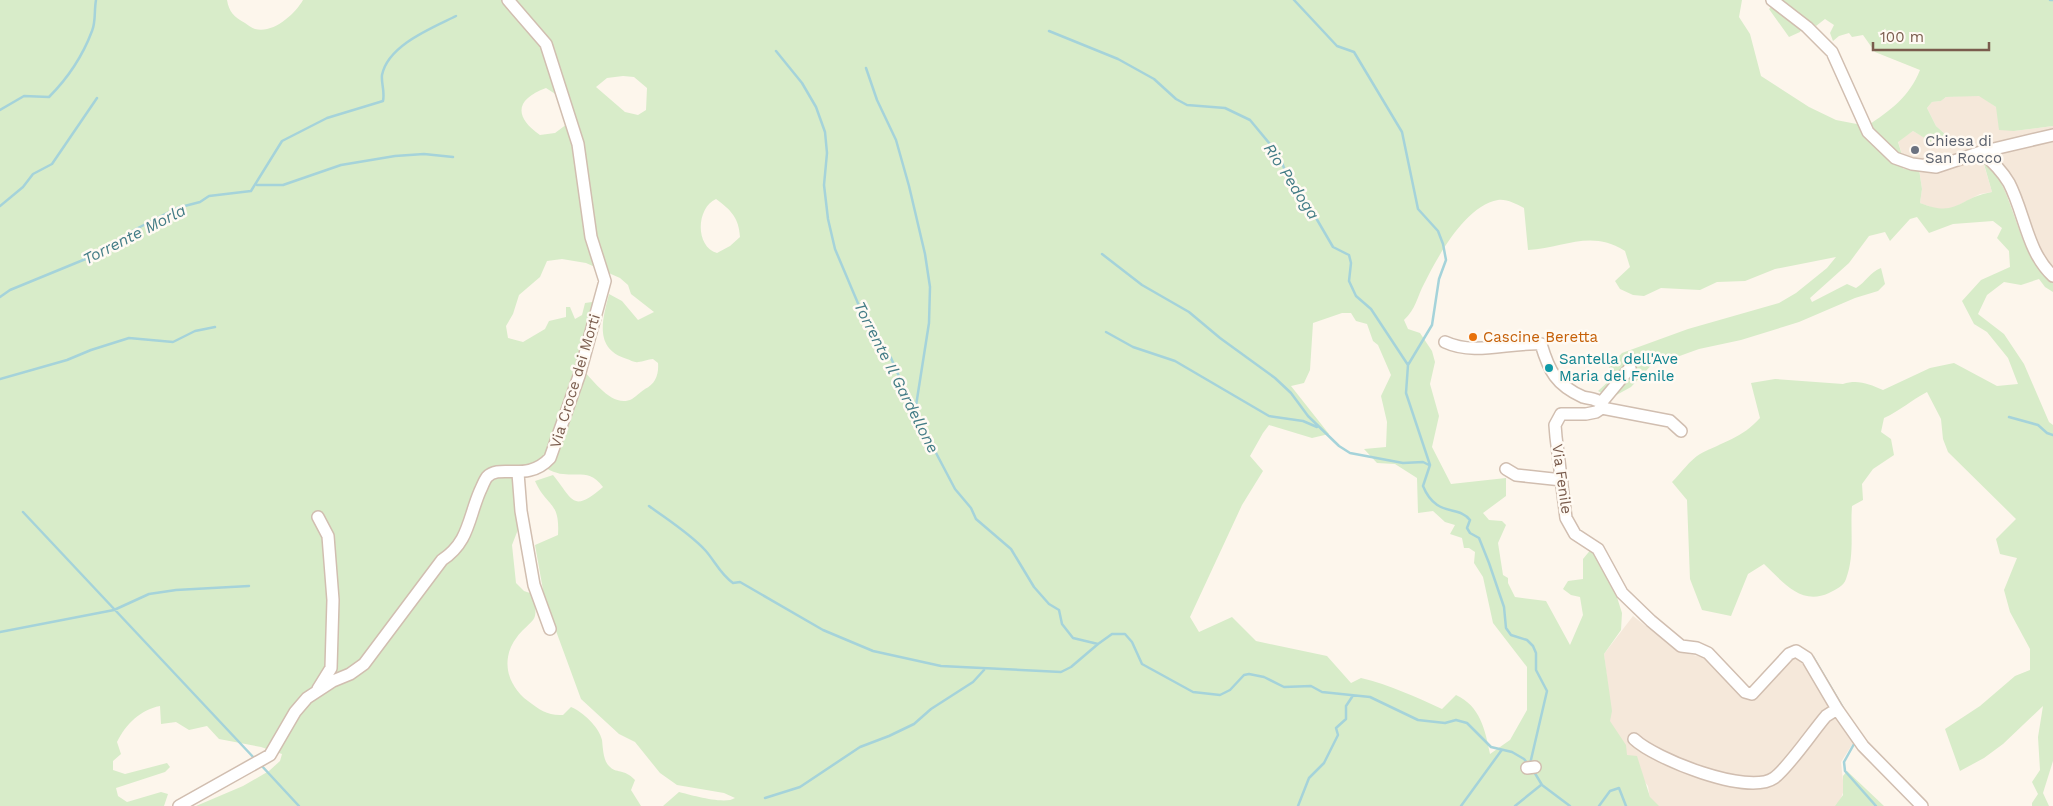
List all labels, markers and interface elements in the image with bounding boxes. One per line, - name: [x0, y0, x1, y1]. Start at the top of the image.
- scale bar: [1873, 20, 1989, 52]
- text: 100 m: [1880, 28, 1924, 46]
- place label: Chiesa di San Rocco: [1925, 132, 2002, 167]
- water label: Rio Pedoga: [1260, 140, 1323, 223]
- marker: Chiesa di San Rocco: [1909, 144, 1921, 156]
- water label: Torrente Morla: [80, 200, 189, 269]
- water label: Torrente Il Gardellone: [850, 298, 943, 456]
- street label: Via Croce dei Morti: [546, 312, 604, 450]
- place label: Cascine Beretta: [1483, 328, 1599, 346]
- marker: Cascine Beretta: [1467, 331, 1479, 343]
- place label: Santella dell'Ave Maria del Fenile: [1559, 350, 1678, 385]
- marker: Santella dell'Ave Maria del Fenile: [1543, 362, 1555, 374]
- street label: Via Fenile: [1548, 443, 1576, 515]

